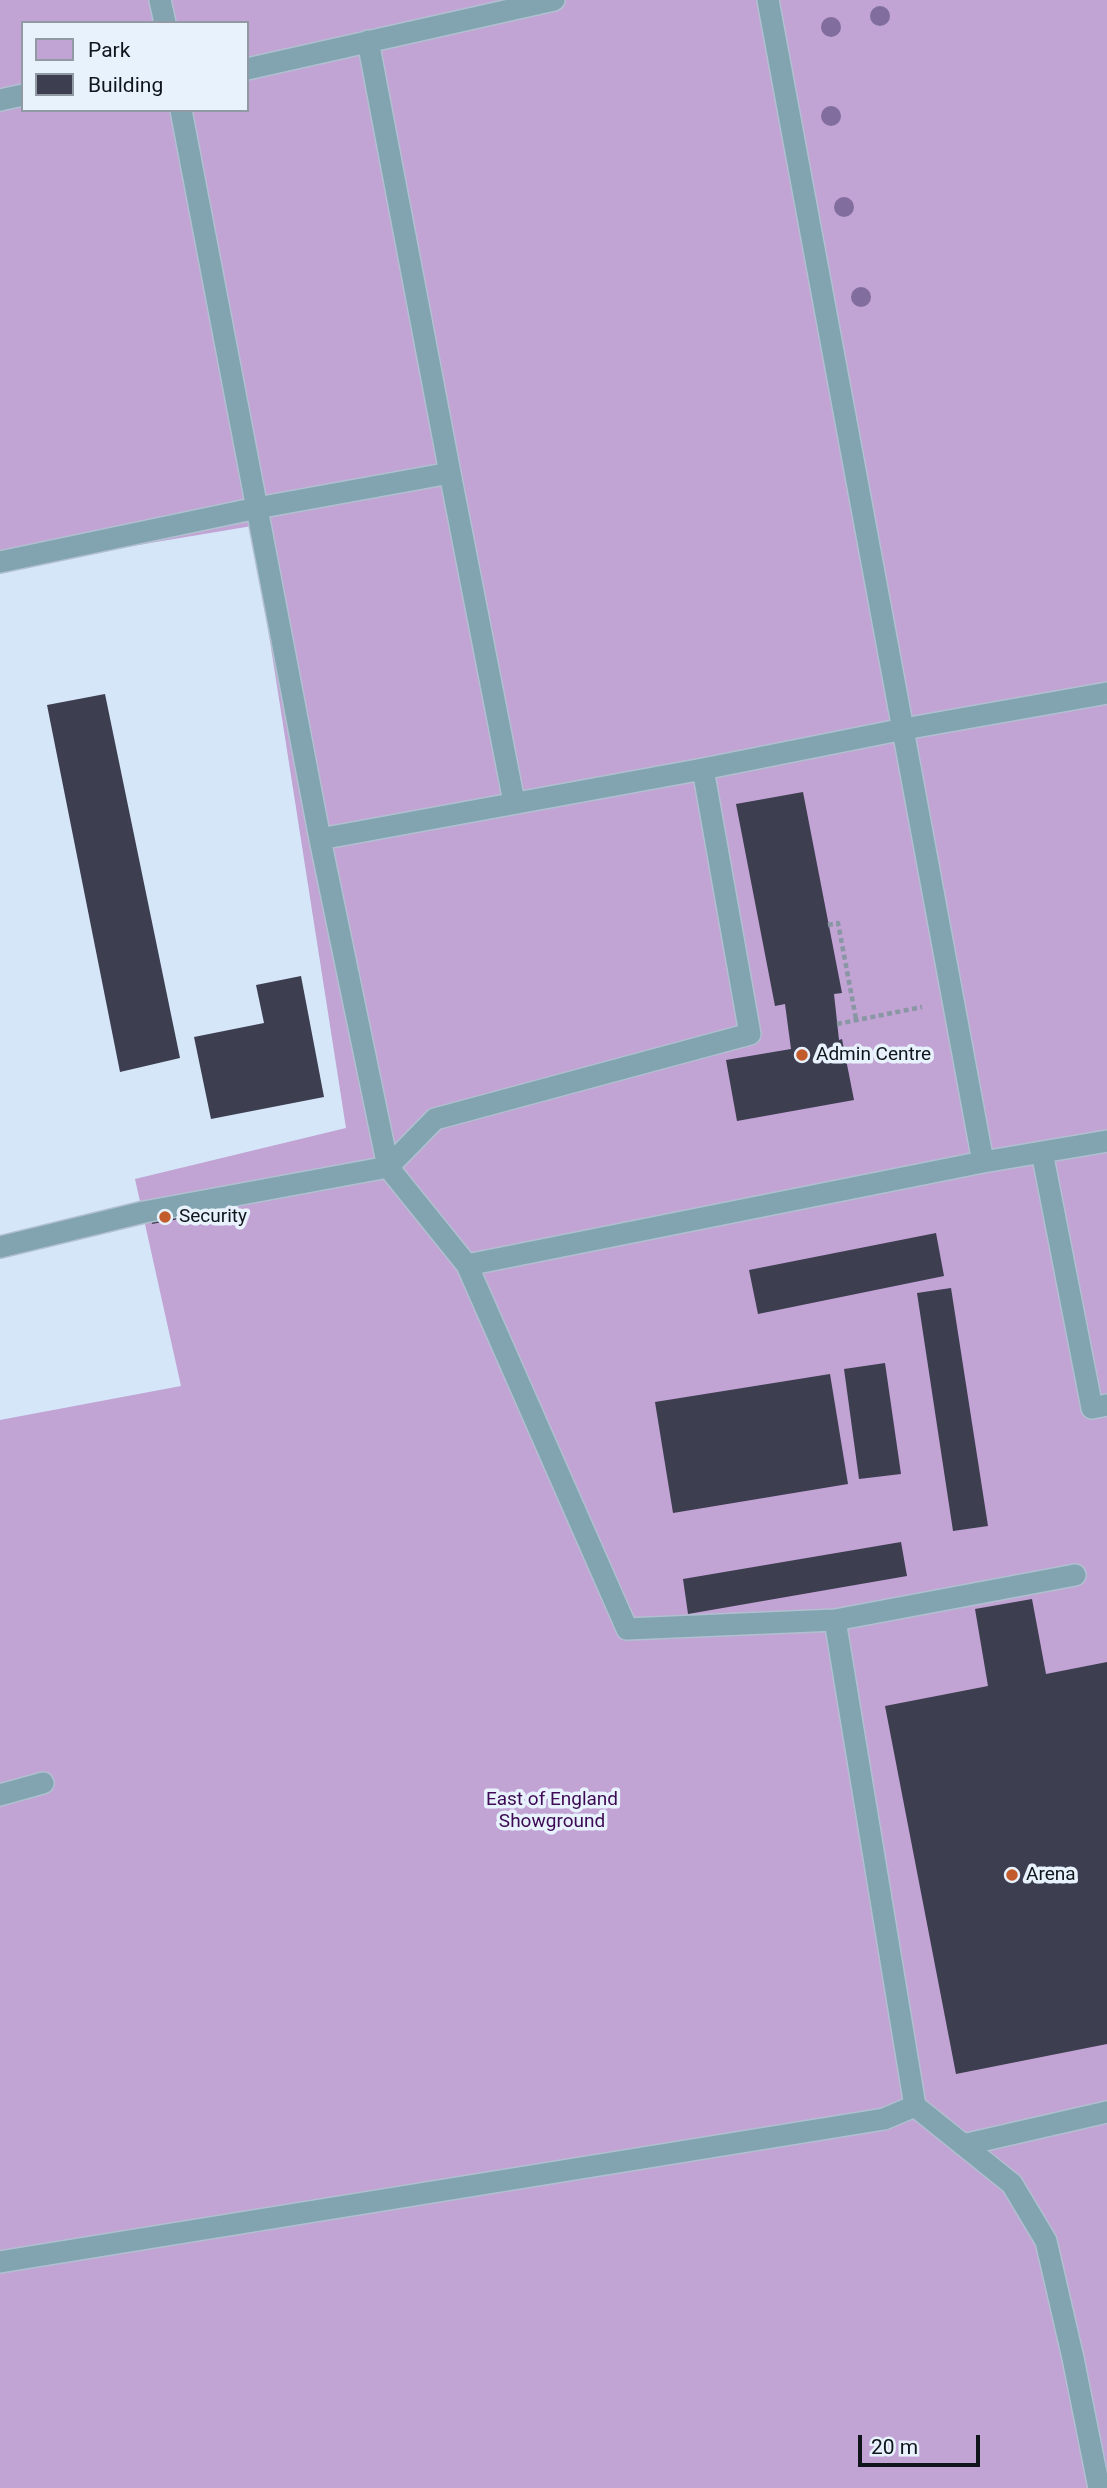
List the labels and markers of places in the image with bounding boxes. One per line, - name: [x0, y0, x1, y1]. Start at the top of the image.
- place label: Admin Centre: [816, 1044, 931, 1066]
- marker: Admin Centre: [794, 1047, 810, 1063]
- place label: Security: [179, 1206, 247, 1228]
- marker: Security: [157, 1209, 173, 1225]
- place label: Arena: [1026, 1864, 1076, 1886]
- marker: Arena: [1004, 1867, 1020, 1883]

